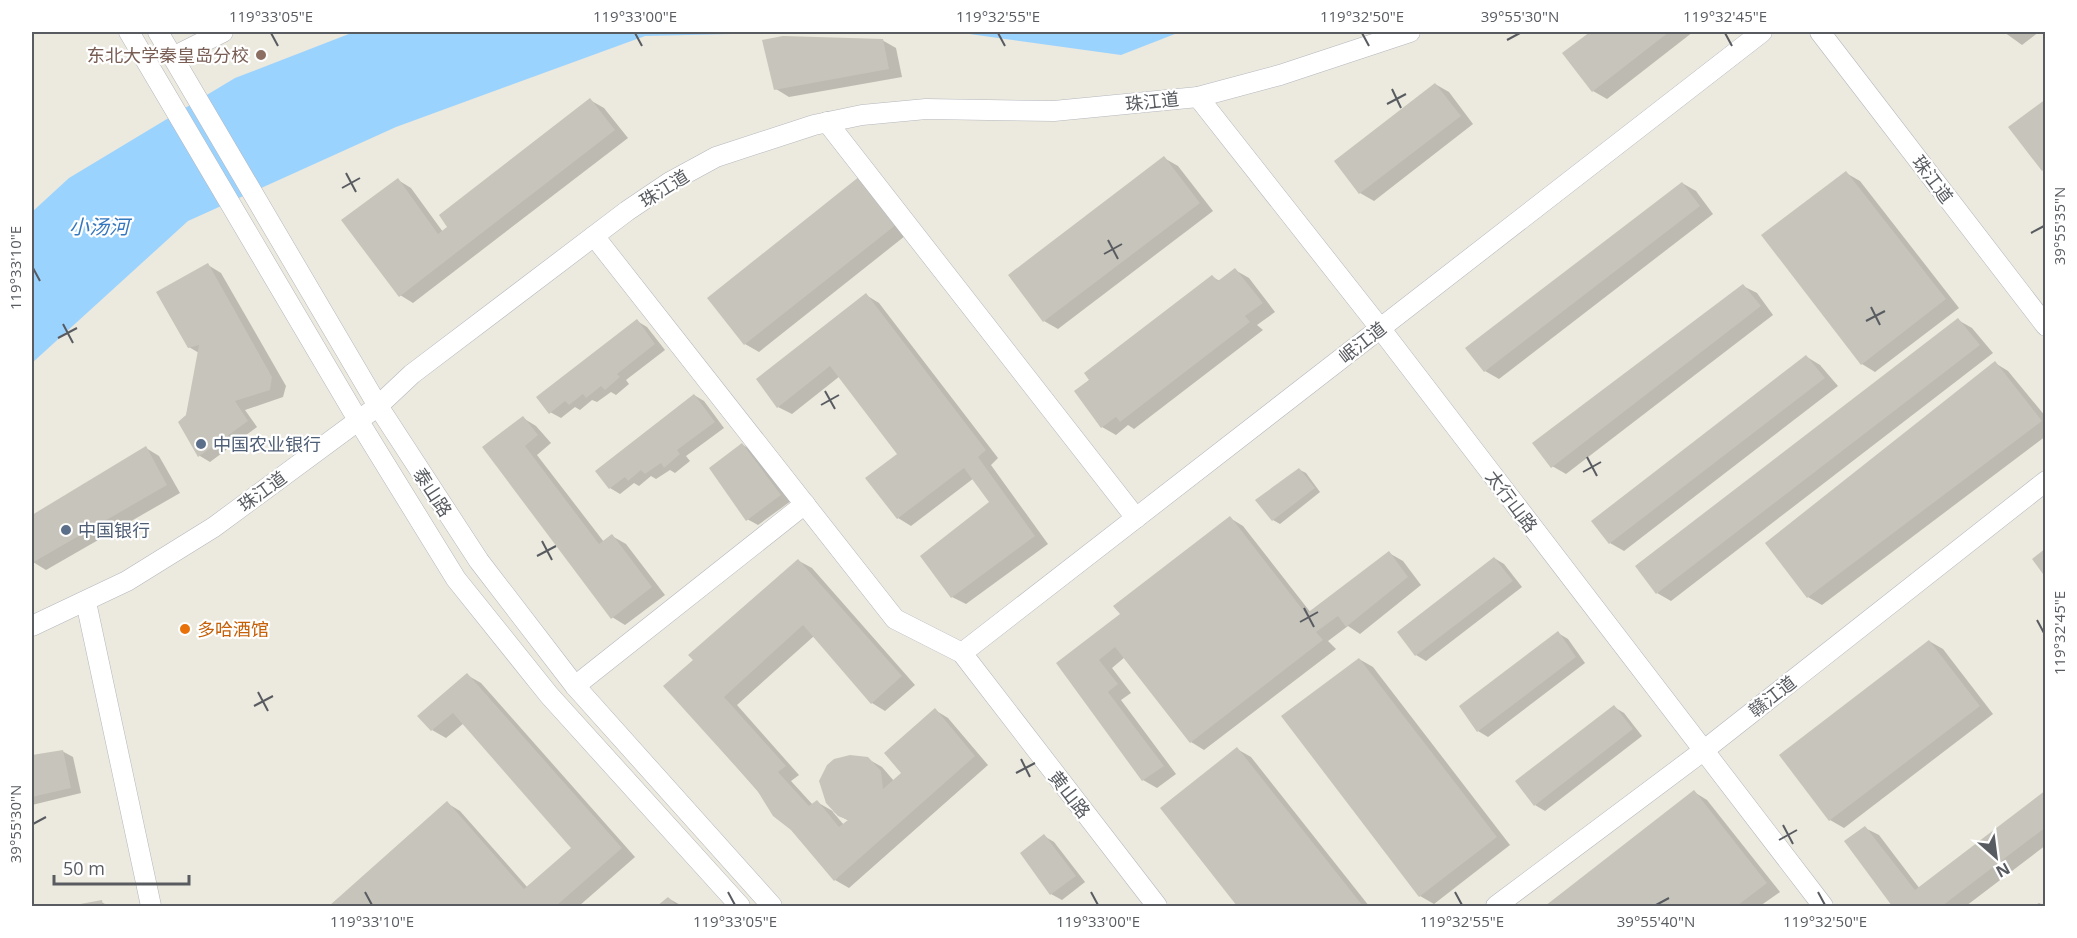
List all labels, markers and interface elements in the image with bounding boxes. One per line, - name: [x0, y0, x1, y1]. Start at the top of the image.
- text: 119°33'05"E: [229, 6, 313, 26]
- text: 119°33'00"E: [593, 6, 677, 26]
- text: 119°32'55"E: [956, 6, 1040, 26]
- text: 119°32'50"E: [1320, 6, 1404, 26]
- text: 39°55'30"N: [1481, 6, 1559, 26]
- text: 119°32'45"E: [1683, 6, 1767, 26]
- place label: 东北大学秦皇岛分校: [87, 43, 249, 67]
- marker: 东北大学秦皇岛分校: [254, 48, 268, 62]
- street label: 珠江道: [1124, 86, 1180, 116]
- street label: 珠江道: [1907, 150, 1959, 208]
- street label: 珠江道: [635, 164, 693, 212]
- text: 39°55'35"N: [2049, 187, 2069, 265]
- water label: 小汤河: [69, 213, 133, 240]
- text: 119°33'10"E: [5, 226, 25, 310]
- street label: 岷江道: [1333, 316, 1391, 368]
- place label: 中国农业银行: [213, 432, 321, 456]
- marker: 中国农业银行: [194, 437, 208, 451]
- street label: 泰山路: [408, 463, 458, 521]
- street label: 珠江道: [233, 465, 291, 517]
- street label: 太行山路: [1481, 465, 1543, 537]
- place label: 中国银行: [78, 518, 150, 542]
- marker: 中国银行: [59, 523, 73, 537]
- text: 119°32'45"E: [2049, 591, 2069, 675]
- place label: 多哈酒馆: [197, 617, 269, 641]
- marker: 多哈酒馆: [178, 622, 192, 636]
- street label: 赣江道: [1743, 670, 1801, 722]
- street label: 黄山路: [1044, 765, 1096, 823]
- text: 39°55'30"N: [5, 785, 25, 863]
- north arrow: [1966, 827, 2026, 887]
- scale bar: [54, 848, 189, 886]
- text: 50 m: [63, 856, 105, 880]
- text: N: [1992, 857, 2014, 883]
- text: 119°33'10"E: [330, 911, 414, 931]
- text: 119°33'05"E: [693, 911, 777, 931]
- text: 119°33'00"E: [1056, 911, 1140, 931]
- text: 119°32'55"E: [1420, 911, 1504, 931]
- text: 39°55'40"N: [1617, 911, 1695, 931]
- text: 119°32'50"E: [1783, 911, 1867, 931]

